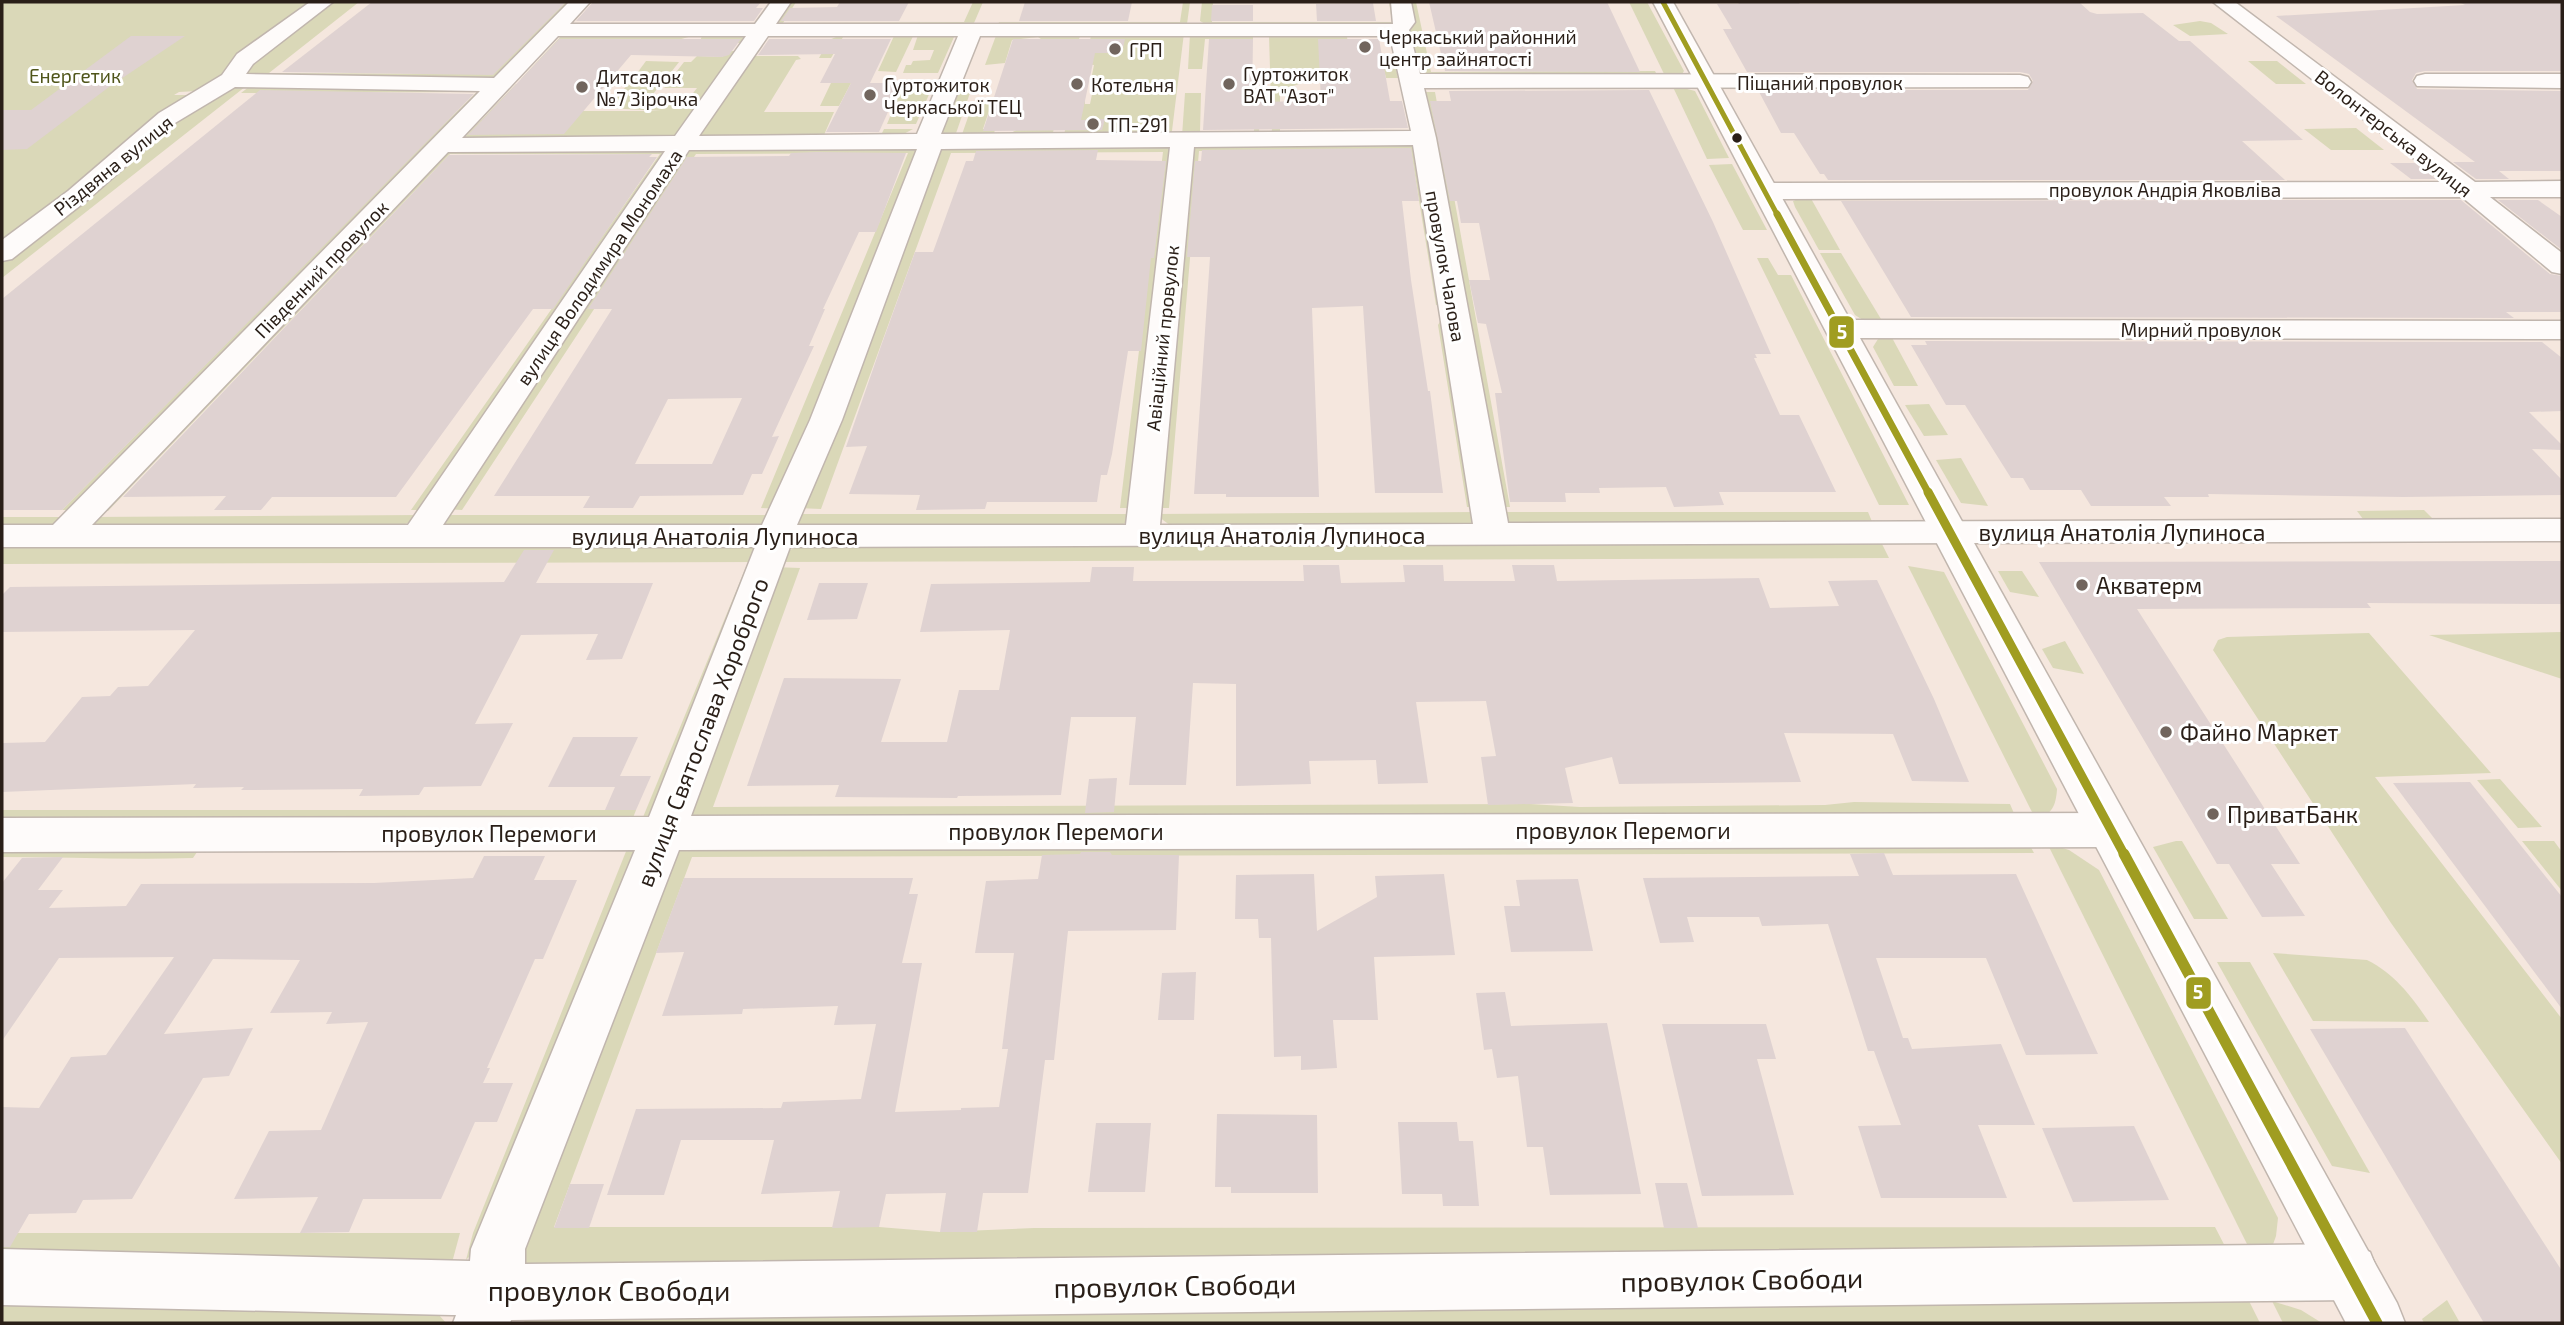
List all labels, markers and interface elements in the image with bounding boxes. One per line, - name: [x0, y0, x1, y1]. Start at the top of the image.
- place label: Черкаський районний центр зайнятості: [1379, 25, 1577, 70]
- place label: ГРП: [1129, 38, 1163, 61]
- marker: Черкаський районний центр зайнятості: [1357, 39, 1373, 55]
- marker: ГРП: [1107, 41, 1123, 57]
- place label: Гуртожиток ВАТ "Азот": [1243, 62, 1349, 107]
- park label: Енергетик: [29, 64, 121, 87]
- place label: Дитсадок №7 Зірочка: [596, 65, 698, 110]
- street label: Волонтерська вулиця: [2310, 65, 2477, 202]
- street label: Піщаний провулок: [1737, 71, 1903, 95]
- place label: Гуртожиток Черкаської ТЕЦ: [884, 73, 1022, 118]
- place label: Котельня: [1091, 73, 1174, 96]
- marker: Котельня: [1069, 76, 1085, 92]
- marker: Гуртожиток ВАТ "Азот": [1221, 76, 1237, 92]
- marker: Дитсадок №7 Зірочка: [574, 79, 590, 95]
- marker: Гуртожиток Черкаської ТЕЦ: [862, 87, 878, 103]
- street label: Різдвяна вулиця: [49, 110, 178, 221]
- place label: ТП-291: [1107, 113, 1168, 136]
- marker: ТП-291: [1085, 116, 1101, 132]
- unlabelled marker: [1730, 131, 1744, 145]
- street label: вулиця Володимира Мономаха: [511, 145, 688, 390]
- street label: провулок Андрія Яковліва: [2049, 178, 2281, 202]
- street label: провулок Чалова: [1420, 188, 1471, 344]
- street label: Південний провулок: [249, 195, 393, 343]
- street label: Авіаційний провулок: [1141, 244, 1184, 432]
- line badge: 5: [1828, 315, 1855, 349]
- street label: Мирний провулок: [2121, 318, 2281, 342]
- text: 5: [1837, 320, 1847, 343]
- street label: вулиця Анатолія Лупиноса: [1979, 518, 2265, 547]
- street label: вулиця Анатолія Лупиноса: [1139, 521, 1425, 550]
- street label: вулиця Анатолія Лупиноса: [572, 522, 858, 551]
- place label: Акватерм: [2096, 571, 2202, 599]
- street label: вулиця Святослава Хороброго: [630, 574, 775, 891]
- marker: Акватерм: [2074, 577, 2090, 593]
- place label: Файно Маркет: [2180, 718, 2339, 746]
- marker: Файно Маркет: [2158, 724, 2174, 740]
- place label: ПриватБанк: [2227, 800, 2358, 828]
- marker: ПриватБанк: [2205, 806, 2221, 822]
- street label: провулок Перемоги: [1515, 816, 1731, 845]
- street label: провулок Перемоги: [948, 817, 1164, 846]
- street label: провулок Перемоги: [381, 819, 597, 848]
- line badge: 5: [2185, 976, 2212, 1010]
- text: 5: [2193, 980, 2203, 1003]
- street label: провулок Свободи: [1620, 1260, 1864, 1298]
- street label: провулок Свободи: [1053, 1266, 1297, 1304]
- street label: провулок Свободи: [488, 1273, 730, 1307]

